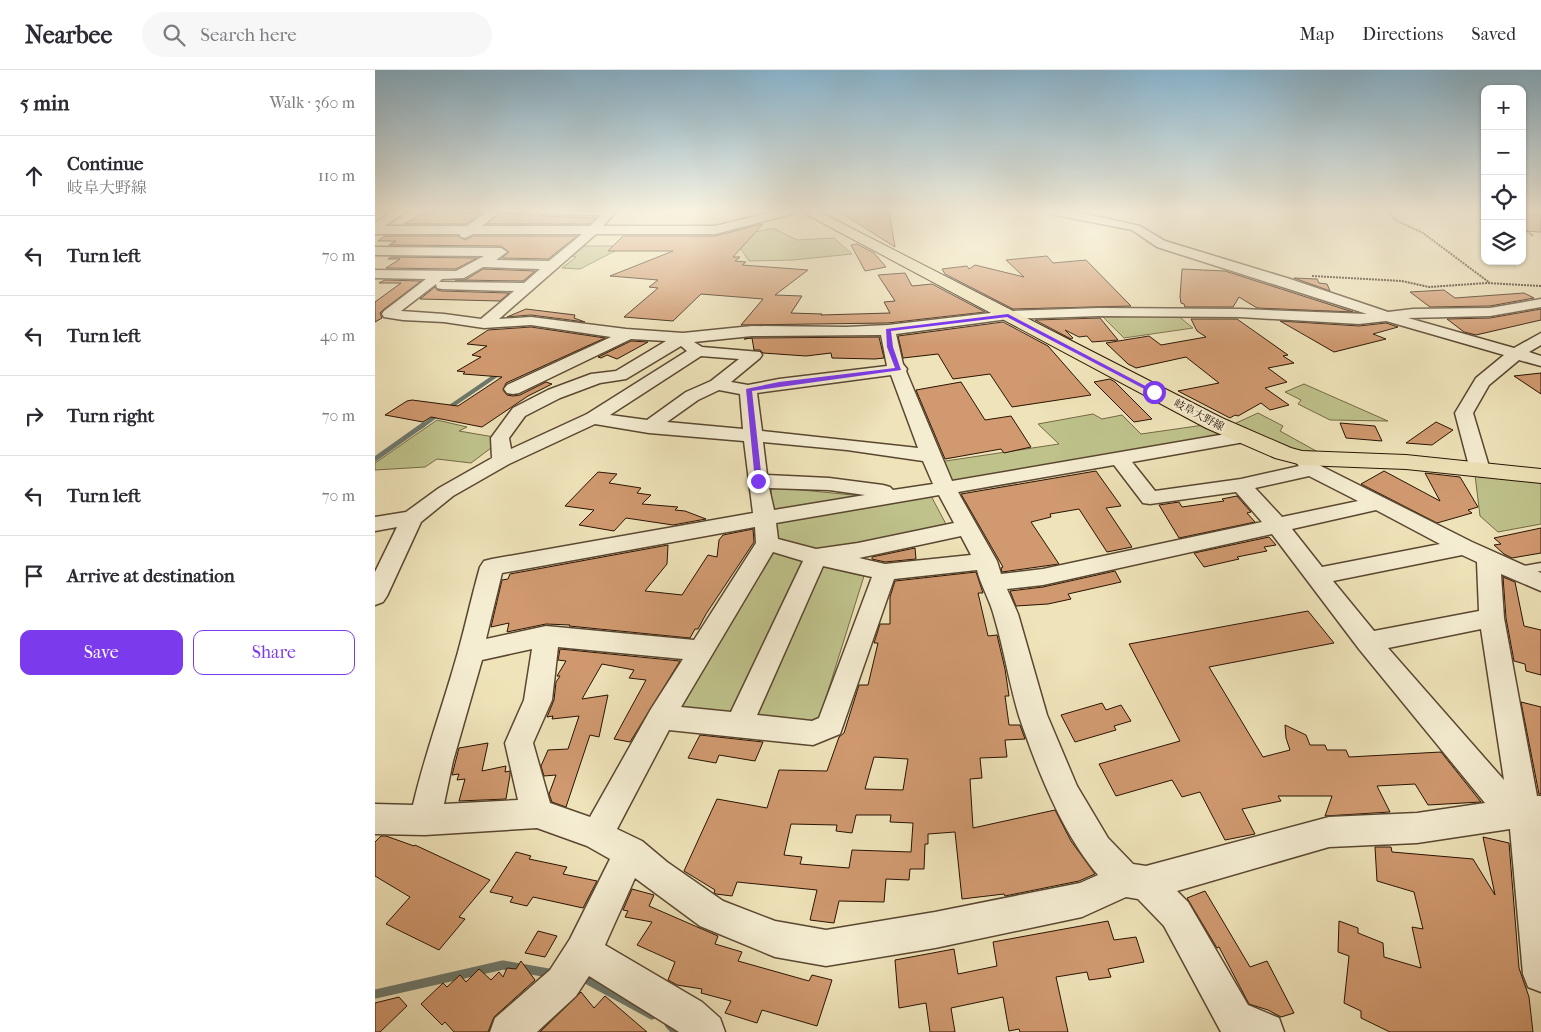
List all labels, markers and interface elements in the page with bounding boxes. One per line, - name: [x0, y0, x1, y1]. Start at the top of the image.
- search box: [142, 12, 492, 57]
- text: Nearbee: [25, 21, 112, 49]
- icon: search: [160, 21, 188, 49]
- text: Search here: [200, 24, 297, 46]
- text: Map: [1300, 24, 1334, 45]
- text: Directions: [1362, 24, 1443, 45]
- text: Saved: [1471, 24, 1516, 45]
- map controls: [1481, 85, 1526, 265]
- button: +: [1481, 85, 1526, 130]
- text: 5 min: [20, 91, 69, 115]
- text: Walk · 360 m: [269, 93, 355, 112]
- button: −: [1481, 130, 1526, 175]
- text: Continue: [67, 153, 143, 175]
- icon: ahead: [20, 162, 48, 190]
- text: 110 m: [318, 166, 355, 185]
- button: locate: [1481, 175, 1526, 220]
- text: 岐阜大野線: [67, 178, 147, 197]
- button: layers: [1481, 220, 1526, 265]
- icon: left: [20, 242, 48, 270]
- text: Turn left: [67, 245, 141, 267]
- text: 70 m: [322, 246, 355, 265]
- icon: left: [20, 322, 48, 350]
- text: Turn left: [67, 325, 141, 347]
- text: 40 m: [320, 326, 355, 345]
- route start: [1143, 381, 1166, 404]
- street label: 岐阜大野線: [1172, 396, 1226, 434]
- icon: right: [20, 402, 48, 430]
- text: Turn right: [67, 405, 154, 427]
- text: 70 m: [322, 406, 355, 425]
- route end: [747, 470, 770, 493]
- icon: left: [20, 482, 48, 510]
- text: Turn left: [67, 485, 141, 507]
- text: 70 m: [322, 486, 355, 505]
- icon: arrive: [20, 562, 48, 590]
- text: Arrive at destination: [67, 565, 235, 587]
- button: Save: [20, 630, 183, 675]
- button: Share: [193, 630, 355, 675]

